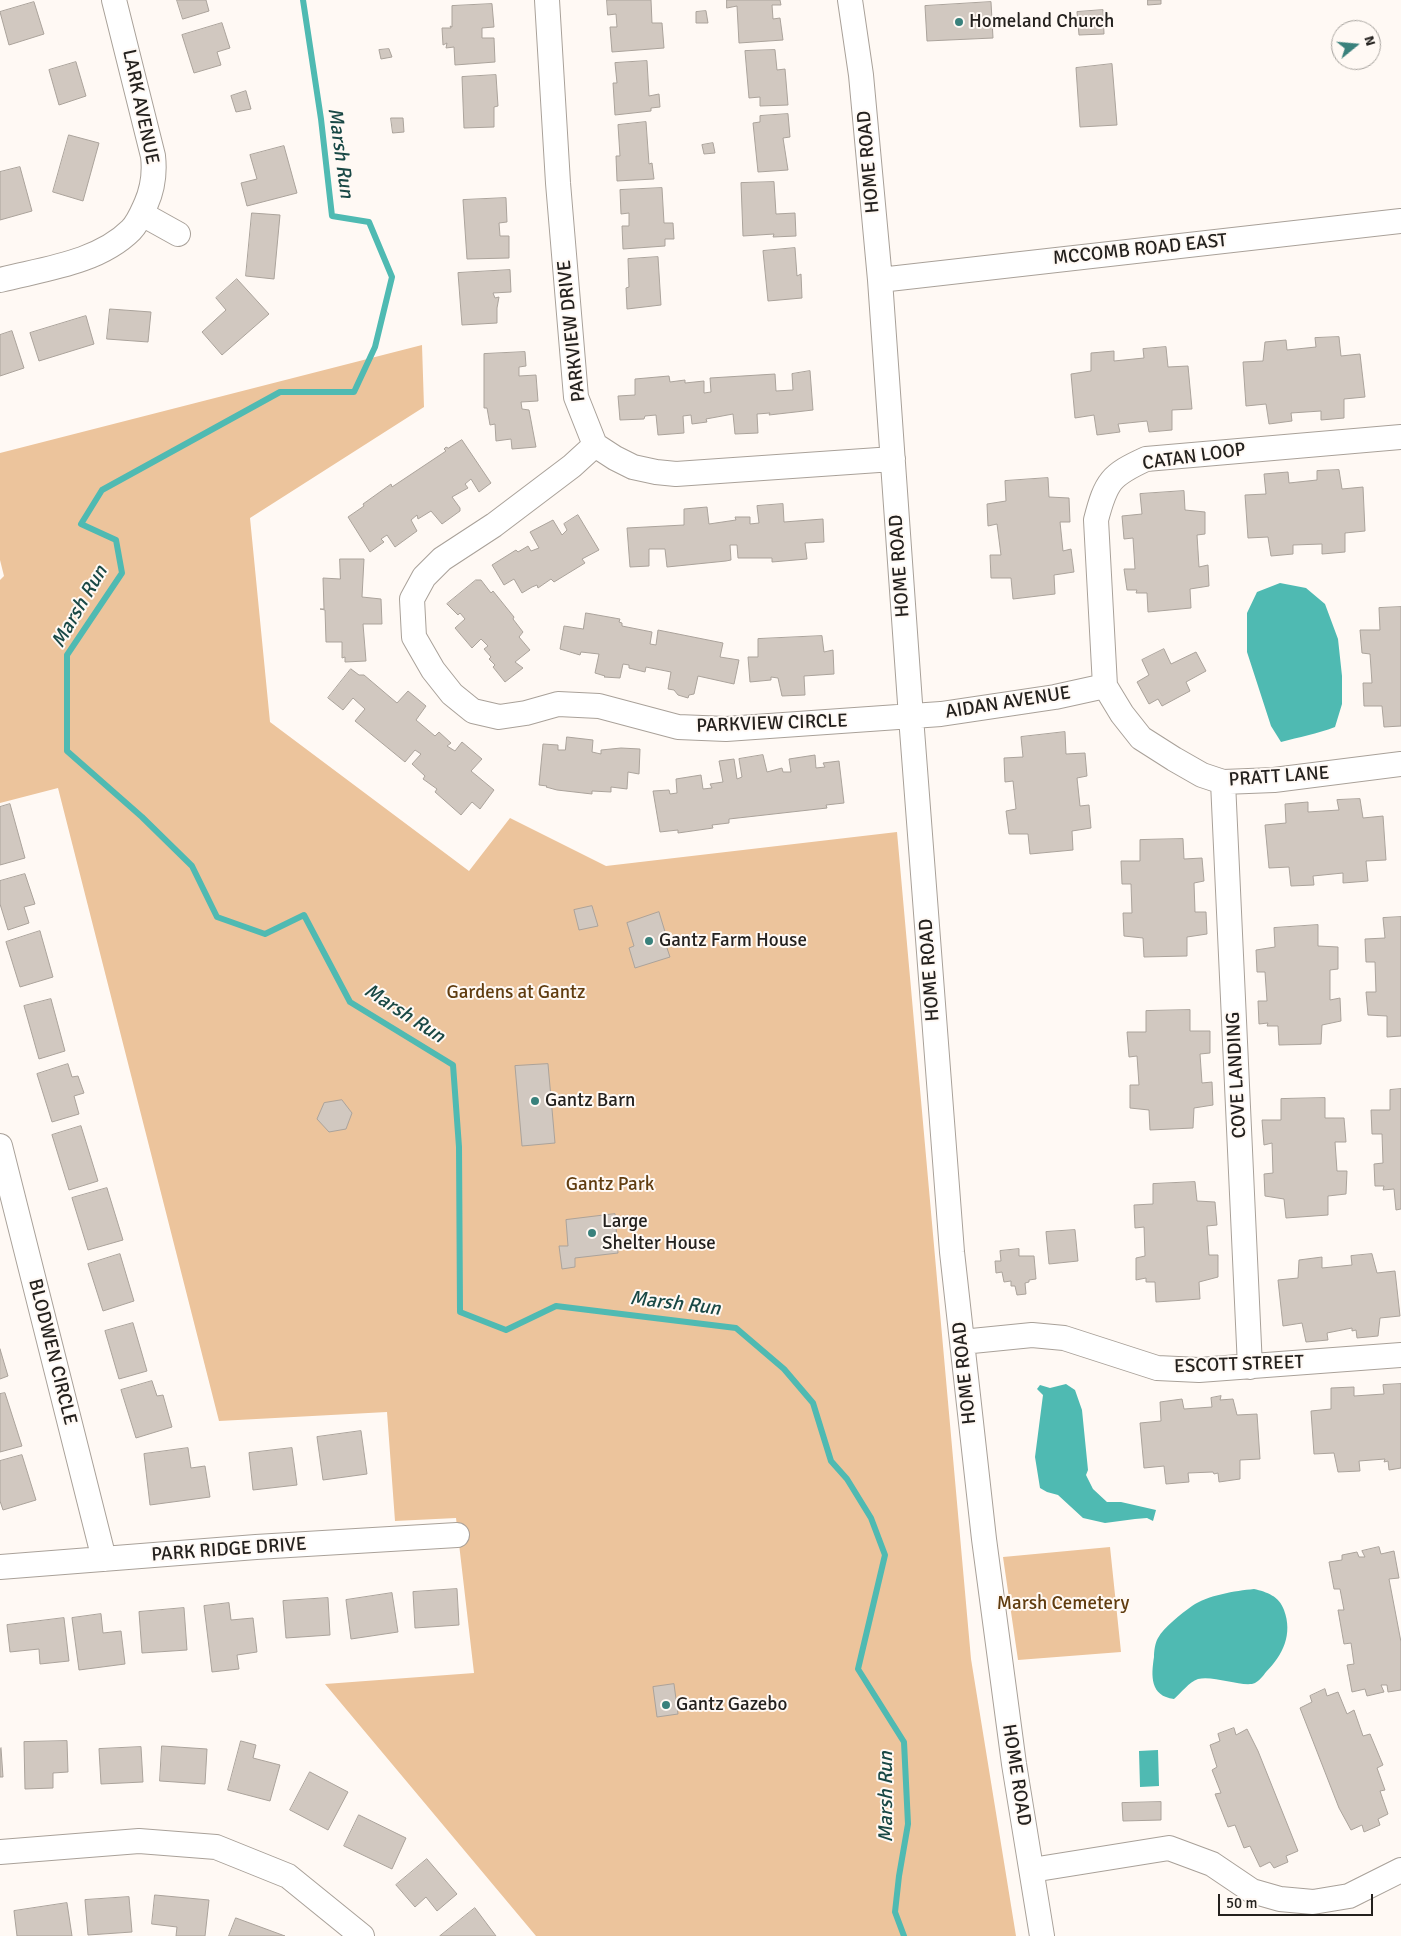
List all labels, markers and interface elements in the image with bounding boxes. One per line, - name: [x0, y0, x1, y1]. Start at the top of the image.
- place label: Homeland Church: [969, 11, 1114, 33]
- marker: Homeland Church: [953, 16, 965, 28]
- north arrow: [1331, 20, 1381, 70]
- text: N: [1360, 34, 1379, 48]
- street label: LARK AVENUE: [117, 47, 163, 167]
- water label: Marsh Run: [322, 106, 358, 200]
- street label: HOME ROAD: [853, 110, 885, 214]
- street label: MCCOMB ROAD EAST: [1052, 230, 1228, 270]
- street label: PARKVIEW DRIVE: [553, 259, 591, 403]
- street label: CATAN LOOP: [1141, 438, 1247, 476]
- street label: HOME ROAD: [885, 514, 915, 618]
- water label: Marsh Run: [47, 562, 113, 652]
- street label: AIDAN AVENUE: [944, 682, 1072, 724]
- street label: PARKVIEW CIRCLE: [696, 710, 848, 738]
- street label: PRATT LANE: [1228, 762, 1330, 792]
- street label: HOME ROAD: [915, 918, 945, 1022]
- place label: Gantz Farm House: [659, 930, 807, 952]
- marker: Gantz Farm House: [643, 935, 655, 947]
- water label: Marsh Run: [359, 979, 449, 1049]
- park label: Gardens at Gantz: [447, 982, 585, 1004]
- street label: COVE LANDING: [1222, 1011, 1252, 1139]
- place label: Gantz Barn: [545, 1090, 635, 1112]
- marker: Gantz Barn: [529, 1095, 541, 1107]
- park label: Gantz Park: [566, 1174, 654, 1196]
- place label: Large Shelter House: [602, 1211, 716, 1255]
- marker: Large Shelter House: [586, 1227, 598, 1239]
- street label: BLODWEN CIRCLE: [23, 1277, 81, 1427]
- water label: Marsh Run: [628, 1287, 722, 1321]
- street label: HOME ROAD: [948, 1321, 982, 1425]
- street label: ESCOTT STREET: [1174, 1351, 1304, 1379]
- street label: PARK RIDGE DRIVE: [151, 1533, 307, 1567]
- park label: Marsh Cemetery: [997, 1593, 1129, 1615]
- place label: Gantz Gazebo: [676, 1694, 787, 1716]
- marker: Gantz Gazebo: [660, 1699, 672, 1711]
- street label: HOME ROAD: [997, 1722, 1035, 1828]
- water label: Marsh Run: [875, 1751, 899, 1843]
- scale bar: [1221, 1884, 1376, 1916]
- text: 50 m: [1226, 1894, 1257, 1912]

